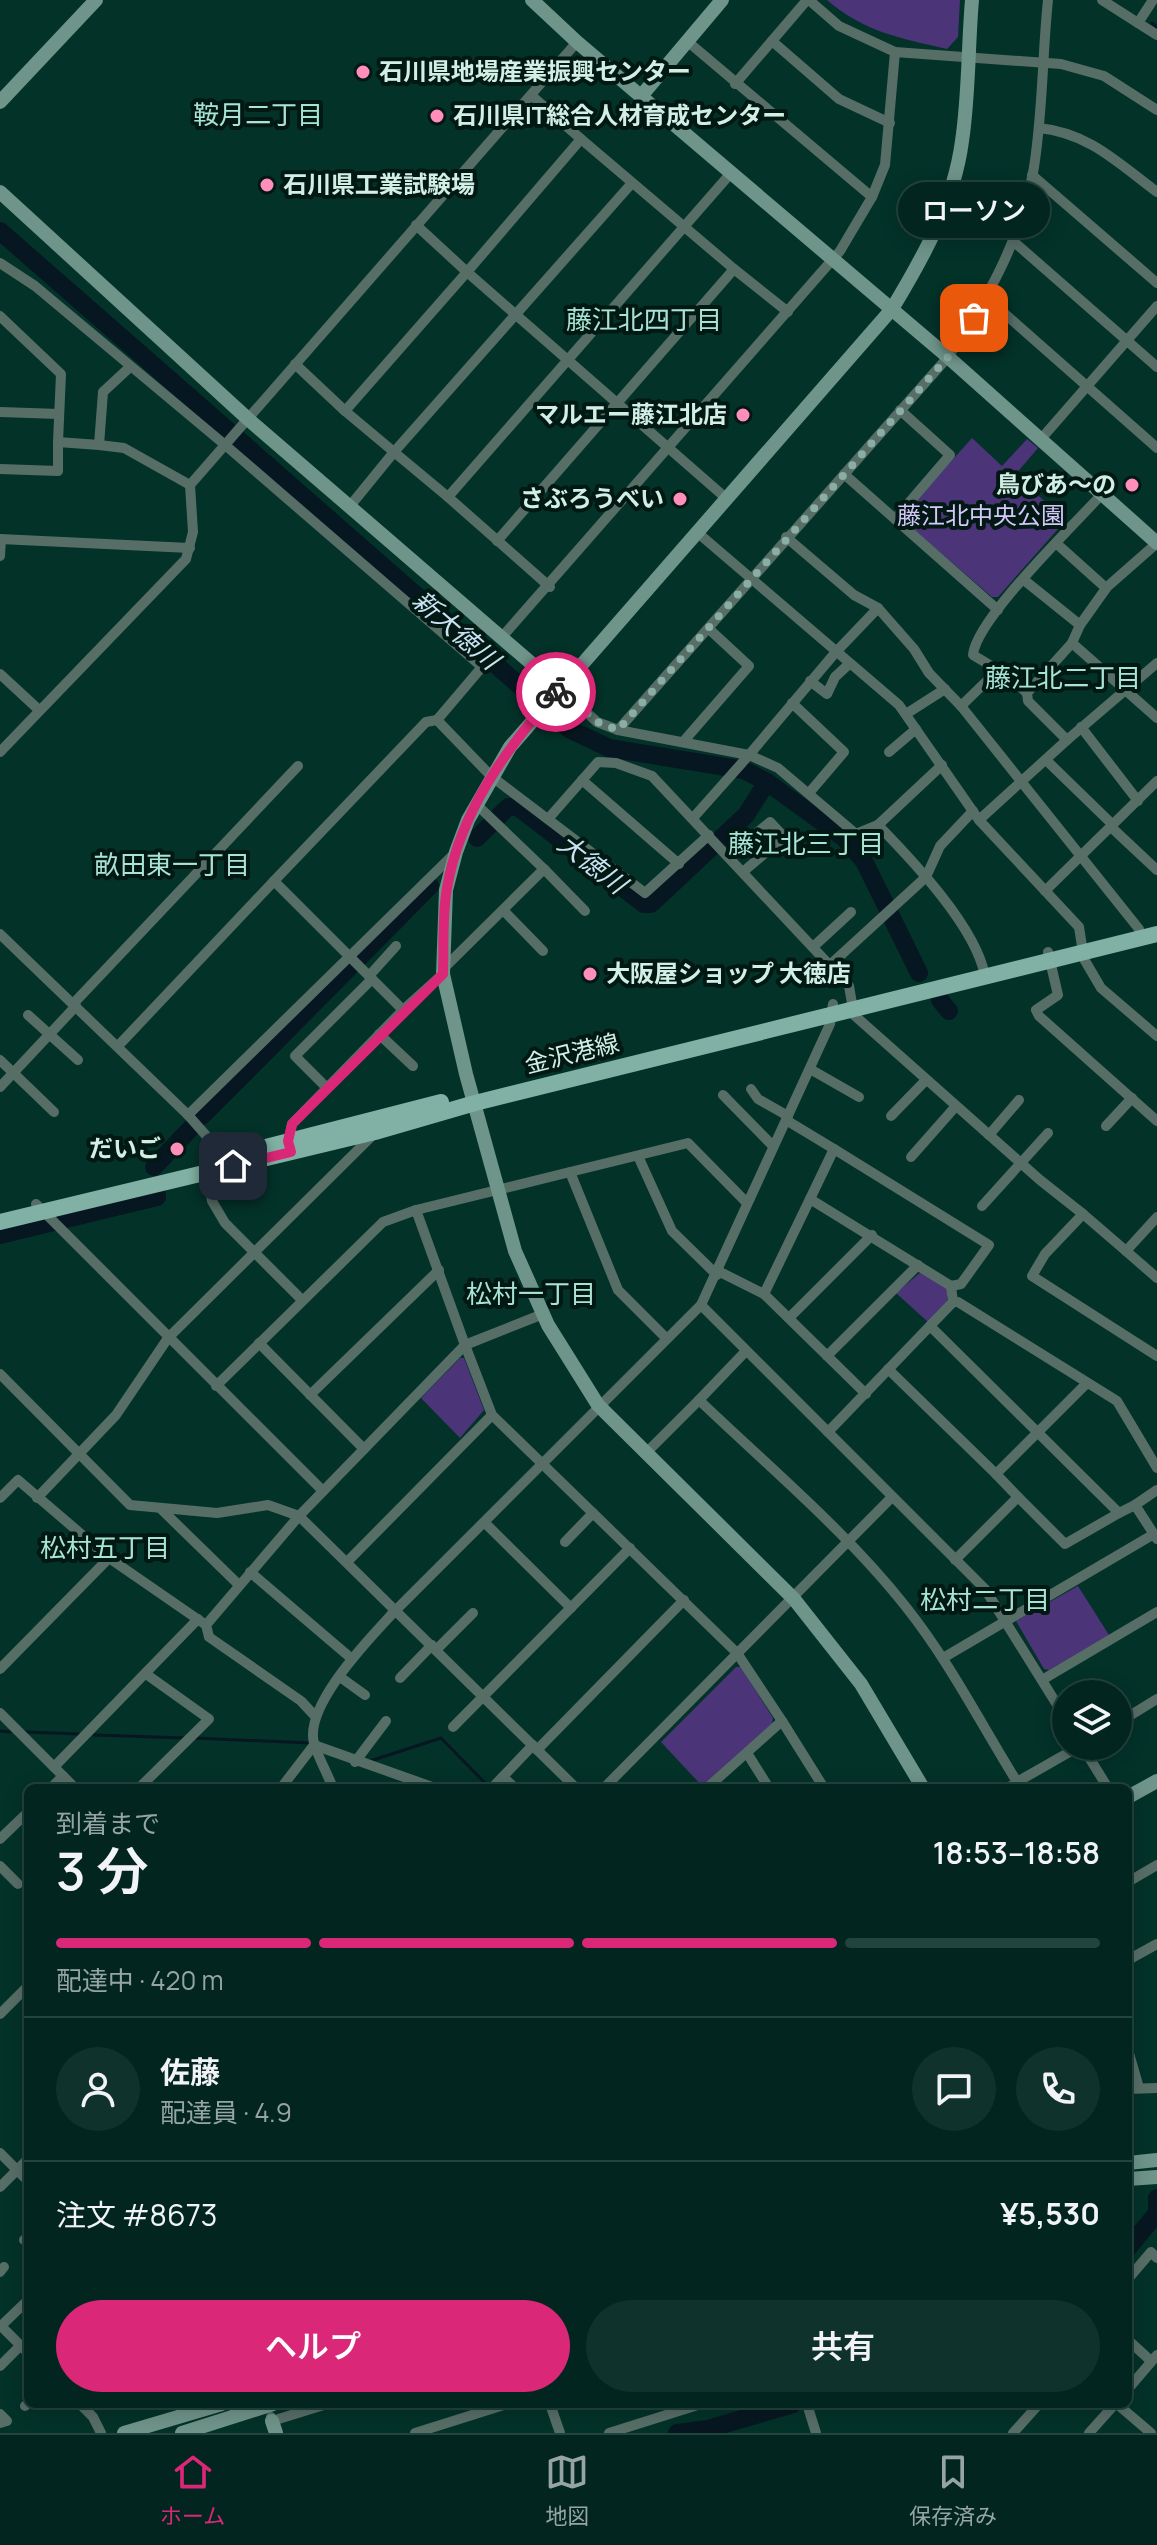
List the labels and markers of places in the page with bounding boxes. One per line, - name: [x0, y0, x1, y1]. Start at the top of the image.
- place label: 石川県地場産業振興センター: [379, 54, 691, 87]
- marker: 石川県地場産業振興センター: [354, 63, 372, 81]
- place label: 石川県IT総合人材育成センター: [453, 98, 786, 131]
- marker: 石川県IT総合人材育成センター: [428, 107, 446, 125]
- place label: 石川県工業試験場: [283, 167, 475, 200]
- marker: 石川県工業試験場: [258, 176, 276, 194]
- callout: ローソン: [898, 182, 1050, 238]
- pin: [940, 284, 1008, 352]
- place label: マルエー藤江北店: [535, 397, 727, 430]
- marker: マルエー藤江北店: [734, 406, 752, 424]
- place label: 鳥びあ〜の: [996, 467, 1116, 500]
- marker: 鳥びあ〜の: [1123, 476, 1141, 494]
- place label: さぶろうべい: [520, 481, 664, 514]
- marker: さぶろうべい: [671, 490, 689, 508]
- place label: 大阪屋ショップ 大徳店: [606, 956, 851, 989]
- marker: 大阪屋ショップ 大徳店: [581, 965, 599, 983]
- place label: だいご: [89, 1131, 161, 1164]
- pin: [199, 1132, 267, 1200]
- marker: だいご: [168, 1140, 186, 1158]

